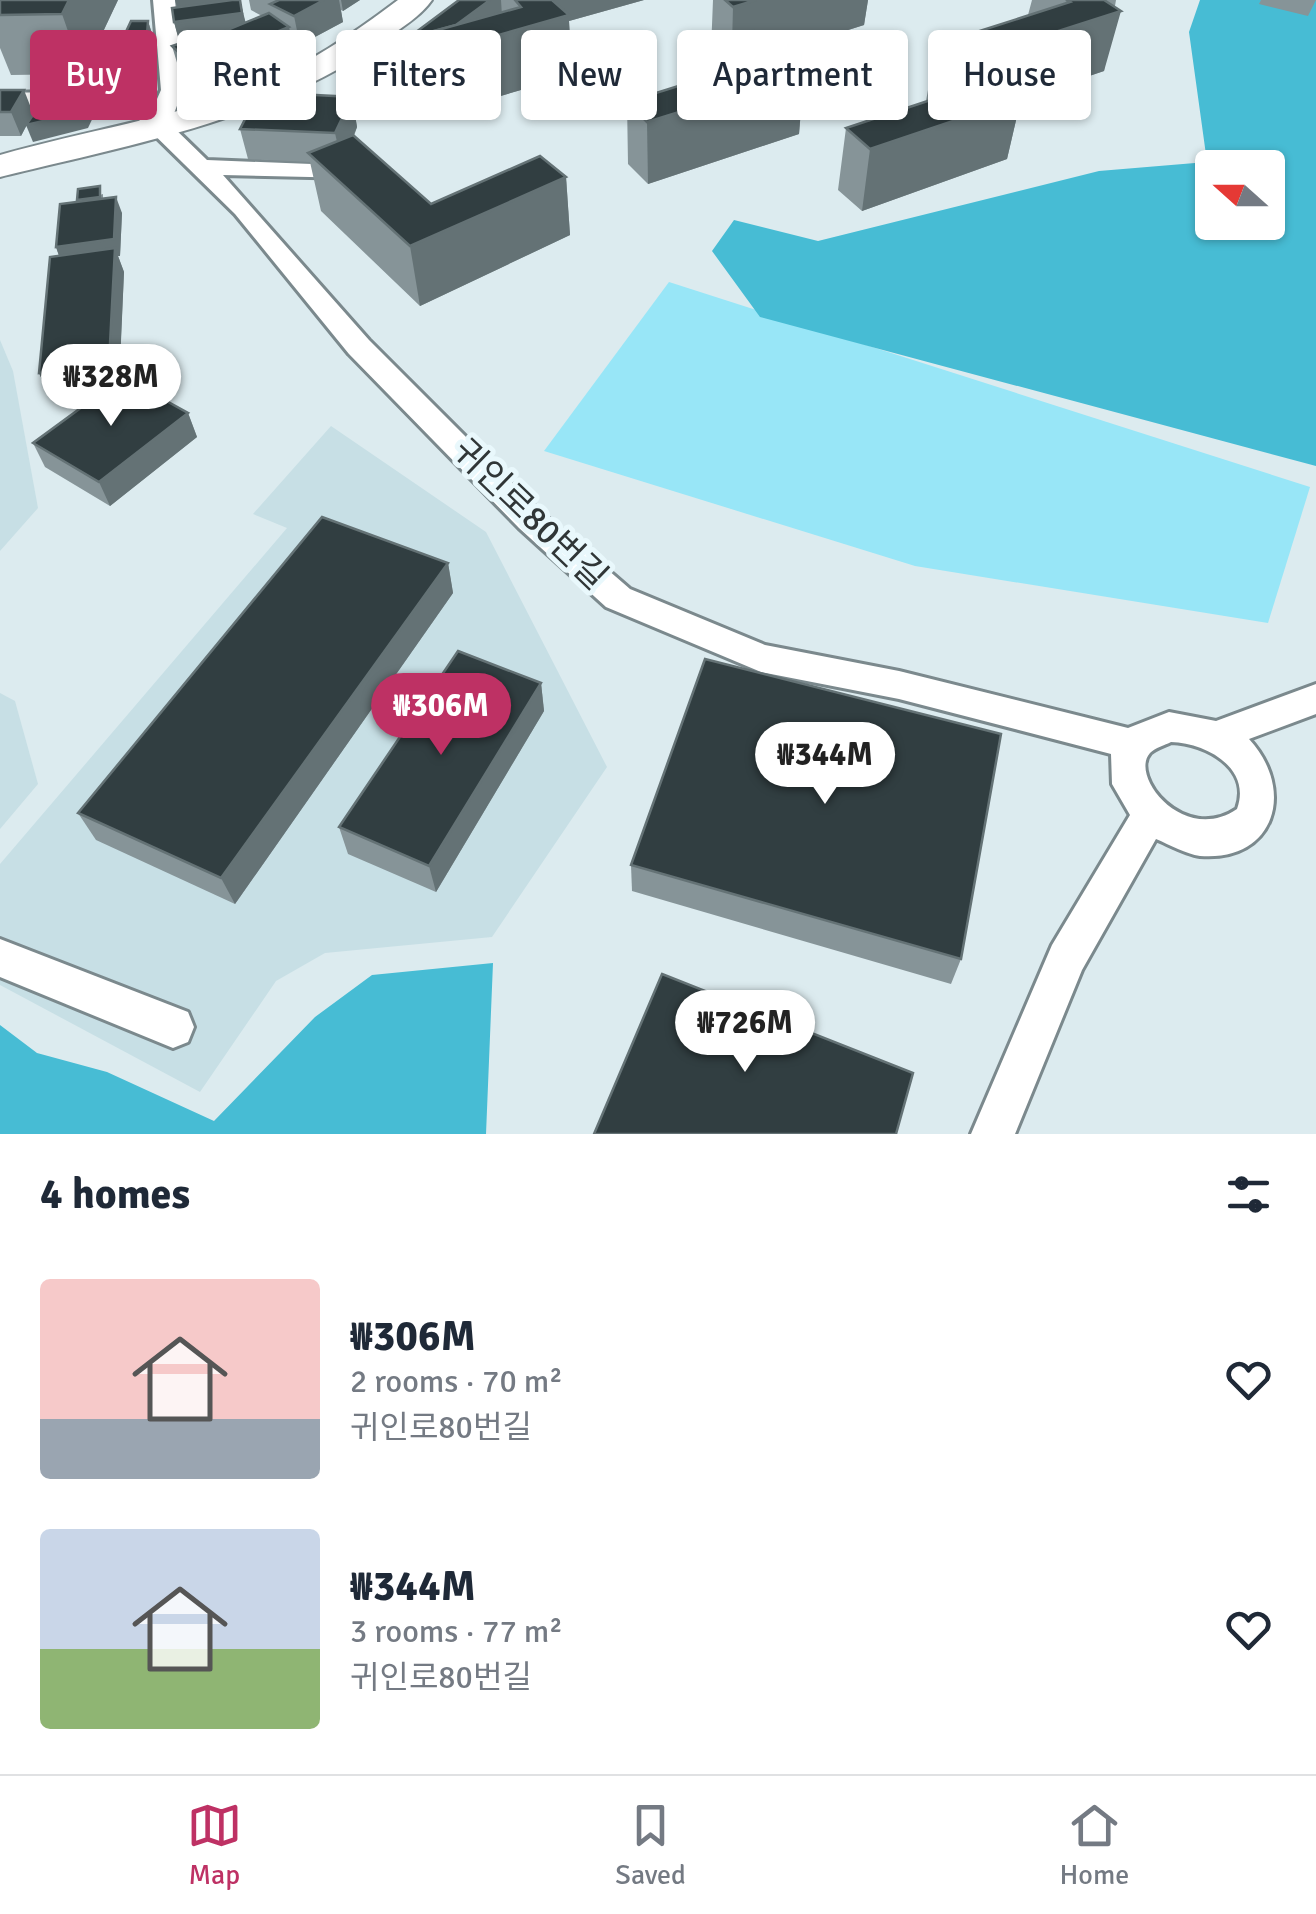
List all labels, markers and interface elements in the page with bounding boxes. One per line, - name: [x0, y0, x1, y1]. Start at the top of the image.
- chip: Buy: [30, 30, 157, 120]
- chip: Rent: [177, 30, 316, 120]
- chip: Filters: [336, 30, 501, 120]
- chip: New: [521, 30, 657, 120]
- chip: Apartment: [677, 30, 908, 120]
- chip: House: [928, 30, 1091, 120]
- north arrow: [1195, 150, 1285, 240]
- map controls: [1195, 150, 1285, 240]
- pin: ₩328M: [41, 344, 181, 429]
- text: ₩328M: [63, 357, 159, 396]
- street label: 귀인로80번길: [444, 429, 616, 599]
- pin: ₩306M: [371, 673, 511, 758]
- text: ₩306M: [393, 686, 489, 725]
- pin: ₩344M: [755, 722, 895, 807]
- text: ₩344M: [777, 735, 873, 774]
- pin: ₩726M: [675, 990, 815, 1075]
- text: ₩726M: [697, 1003, 793, 1042]
- icon: filters: [1221, 1167, 1276, 1222]
- text: 4 homes: [40, 1169, 190, 1220]
- text: ₩306M: [350, 1311, 476, 1362]
- icon: home: [120, 1319, 240, 1439]
- icon: heart: [1221, 1352, 1276, 1407]
- text: 2 rooms · 70 m²: [350, 1362, 563, 1401]
- text: 귀인로80번길: [350, 1408, 532, 1447]
- text: ₩344M: [350, 1561, 476, 1612]
- icon: home: [120, 1569, 240, 1689]
- icon: heart: [1221, 1602, 1276, 1657]
- text: 3 rooms · 77 m²: [350, 1612, 563, 1651]
- text: 귀인로80번길: [350, 1658, 532, 1697]
- tab: Map: [187, 1798, 242, 1892]
- tab: Saved: [615, 1798, 686, 1892]
- tab: Home: [1059, 1798, 1129, 1892]

